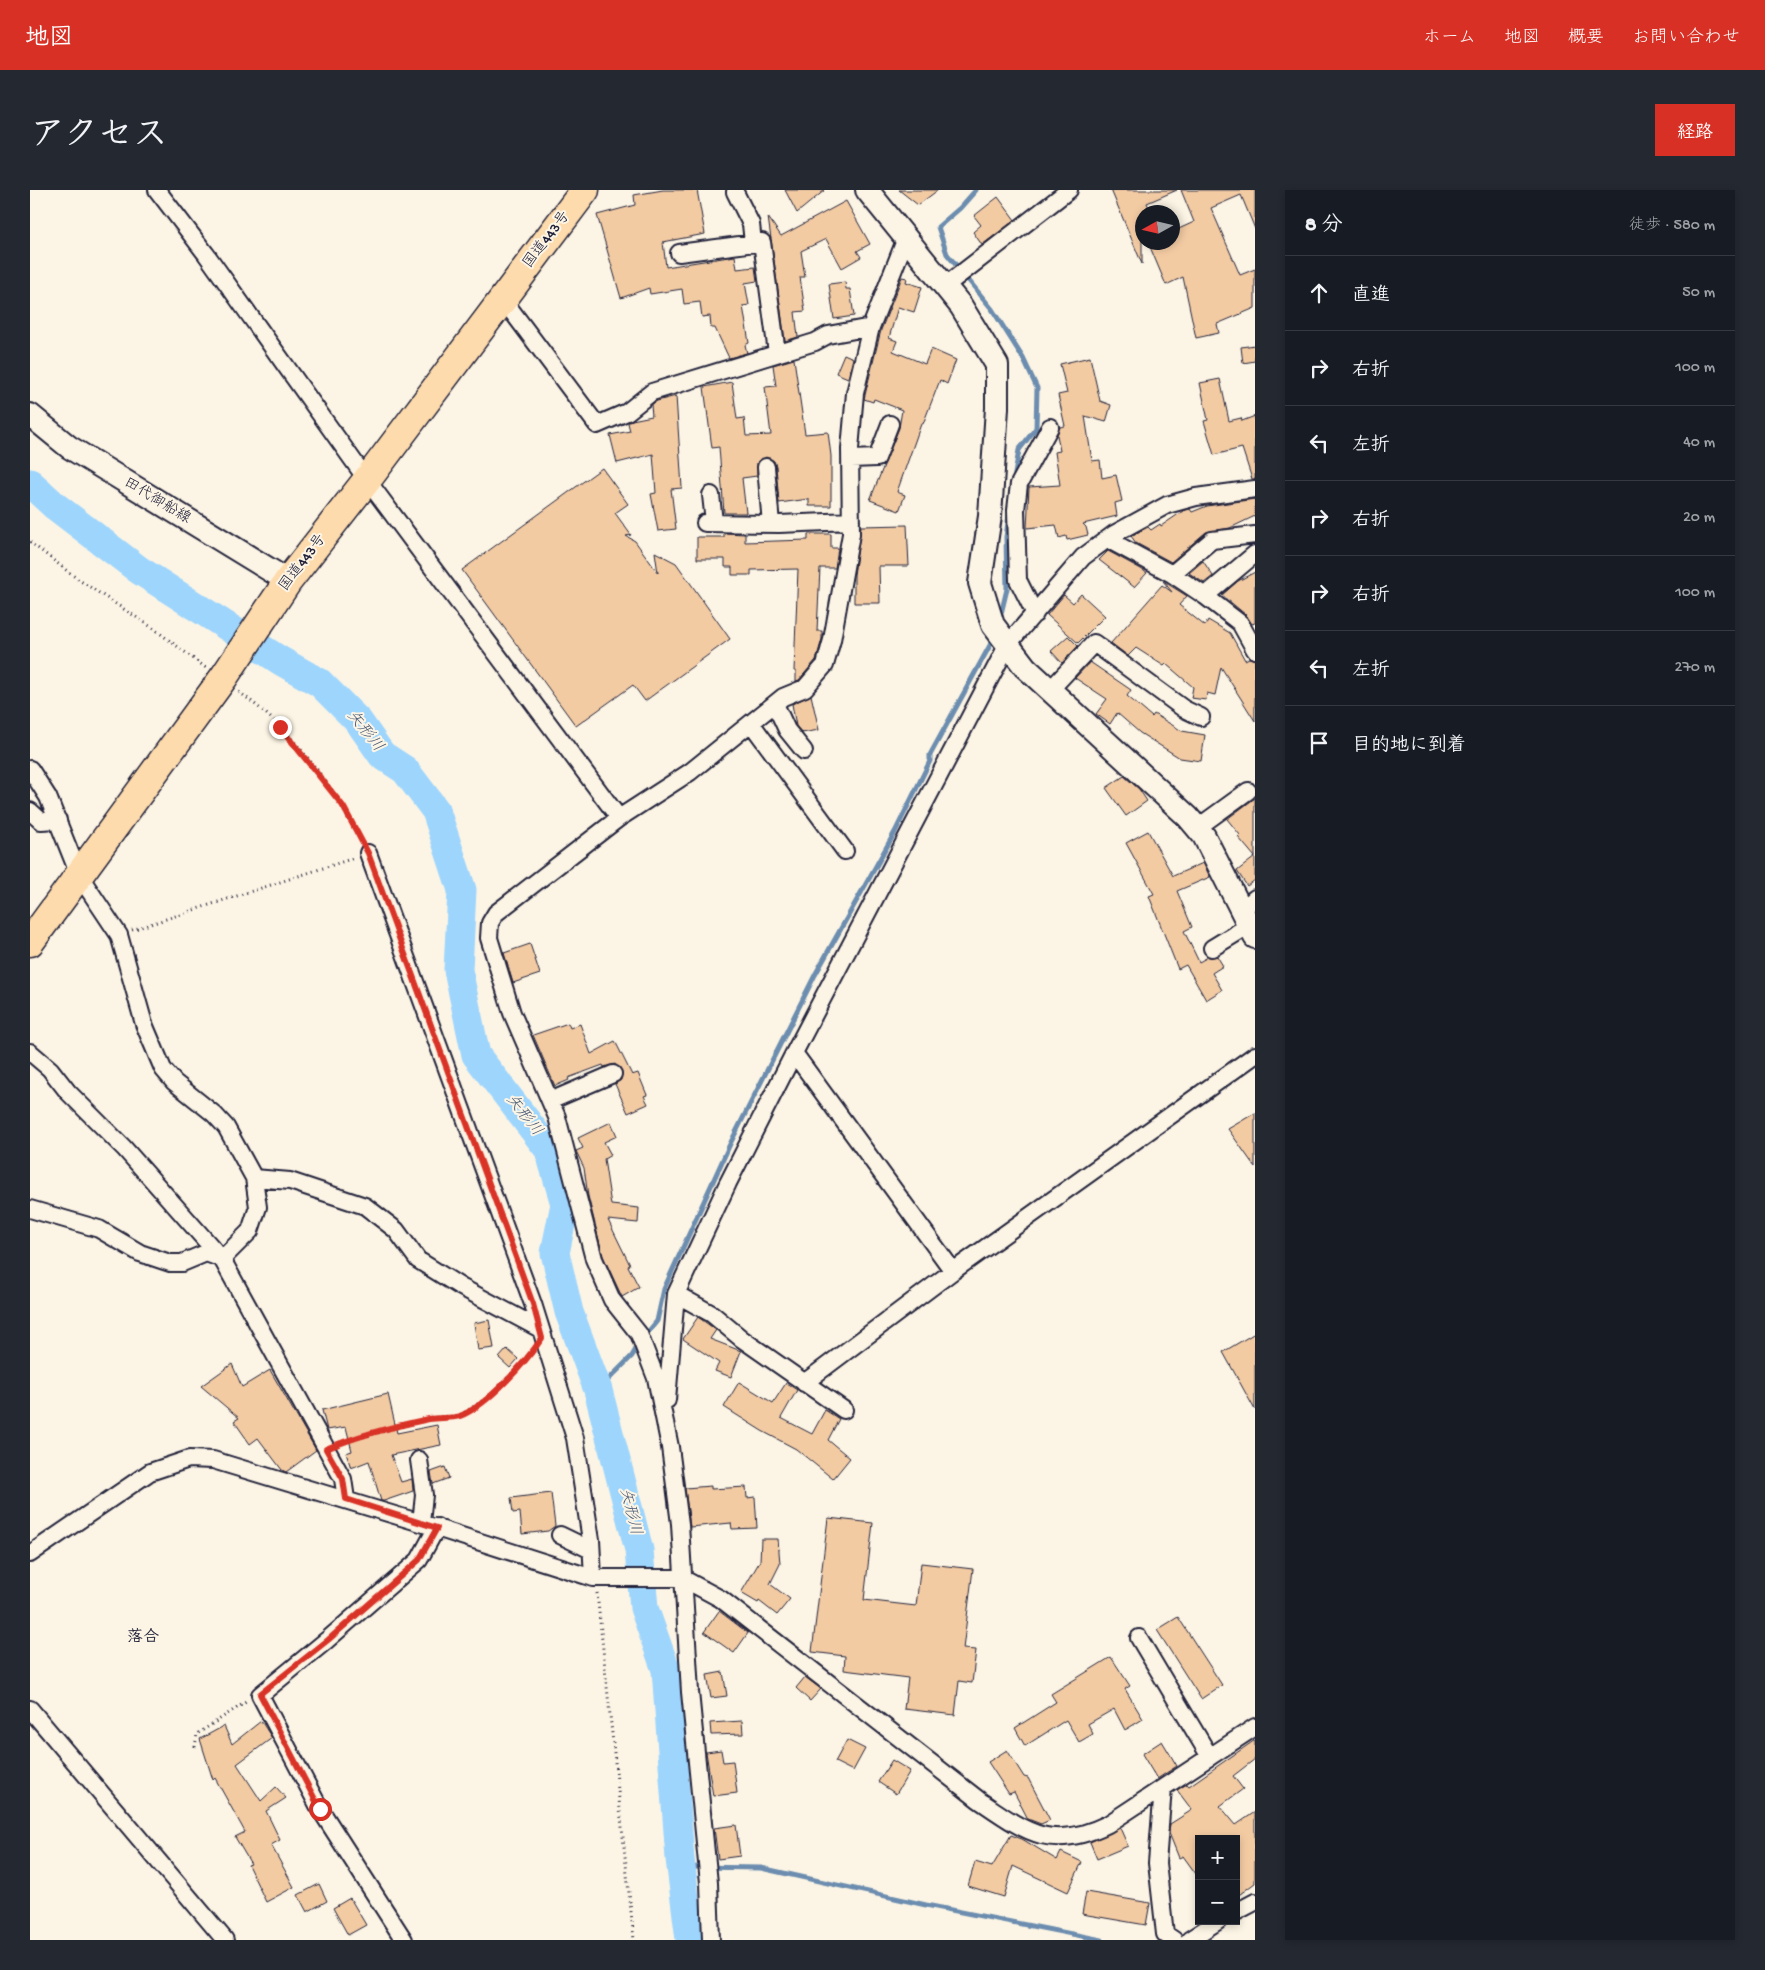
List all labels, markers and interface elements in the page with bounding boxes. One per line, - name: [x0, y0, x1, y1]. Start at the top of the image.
- text: 地図: [25, 25, 73, 54]
- text: ホーム: [1423, 28, 1476, 49]
- text: 地図: [1504, 28, 1540, 49]
- text: 概要: [1568, 28, 1604, 49]
- text: お問い合わせ: [1632, 28, 1740, 49]
- button: 経路: [1655, 104, 1735, 156]
- text: アクセス: [30, 117, 168, 158]
- north arrow: [1135, 205, 1180, 250]
- street label: 国道443号: [520, 208, 574, 272]
- text: 8 分: [1305, 214, 1342, 239]
- text: 徒歩 · 580 m: [1629, 217, 1715, 236]
- icon: ahead: [1305, 279, 1333, 307]
- text: 50 m: [1682, 284, 1715, 303]
- text: 直進: [1352, 285, 1390, 308]
- icon: right: [1305, 354, 1333, 382]
- text: 100 m: [1675, 359, 1715, 378]
- text: 右折: [1352, 360, 1390, 383]
- icon: left: [1305, 429, 1333, 457]
- text: 40 m: [1683, 434, 1715, 453]
- text: 左折: [1352, 435, 1390, 458]
- street label: 田代御船線: [120, 473, 194, 528]
- icon: right: [1305, 504, 1333, 532]
- text: 20 m: [1683, 509, 1715, 528]
- text: 右折: [1352, 510, 1390, 533]
- street label: 国道443号: [276, 531, 330, 595]
- icon: right: [1305, 579, 1333, 607]
- text: 100 m: [1675, 584, 1715, 603]
- text: 右折: [1352, 585, 1390, 608]
- icon: left: [1305, 654, 1333, 682]
- text: 270 m: [1675, 659, 1715, 678]
- text: 左折: [1352, 660, 1390, 683]
- water label: 矢形川: [342, 707, 387, 757]
- route end: [269, 716, 292, 739]
- icon: arrive: [1305, 729, 1333, 757]
- text: 目的地に到着: [1352, 735, 1466, 758]
- water label: 矢形川: [501, 1091, 546, 1141]
- water label: 矢形川: [614, 1486, 645, 1538]
- district label: 落合: [127, 1627, 159, 1648]
- route start: [309, 1798, 332, 1821]
- map controls: [1195, 1835, 1240, 1925]
- button: +: [1195, 1835, 1240, 1880]
- button: −: [1195, 1880, 1240, 1925]

